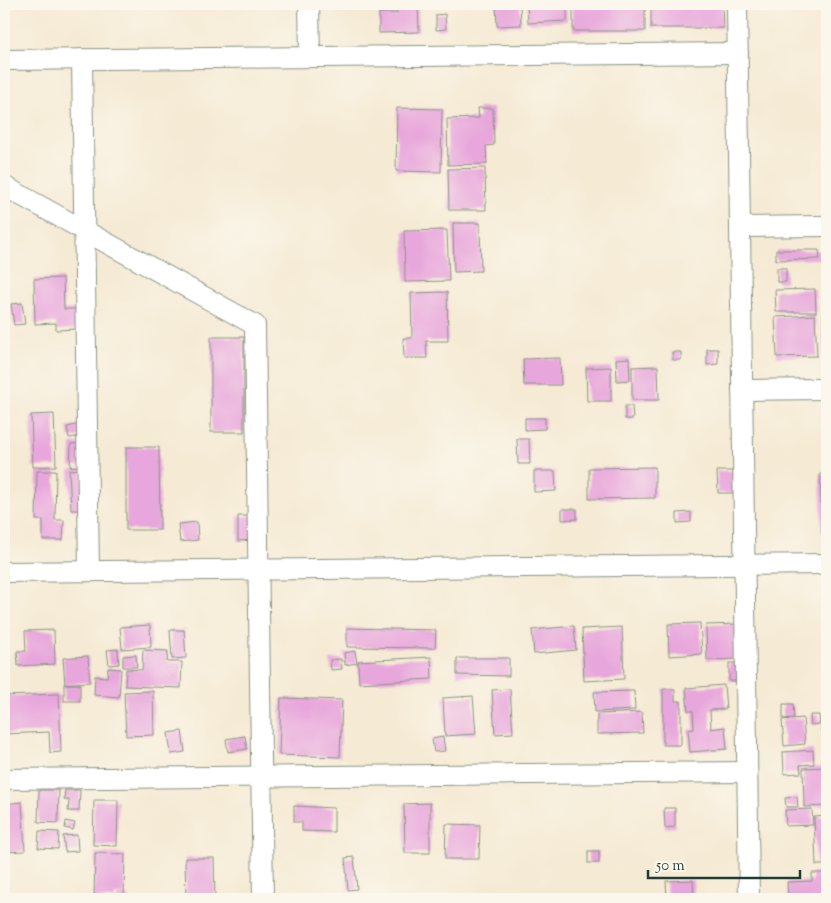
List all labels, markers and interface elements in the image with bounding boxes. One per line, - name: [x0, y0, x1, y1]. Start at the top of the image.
- scale bar: [648, 848, 801, 880]
- text: 50 m: [655, 856, 685, 877]

